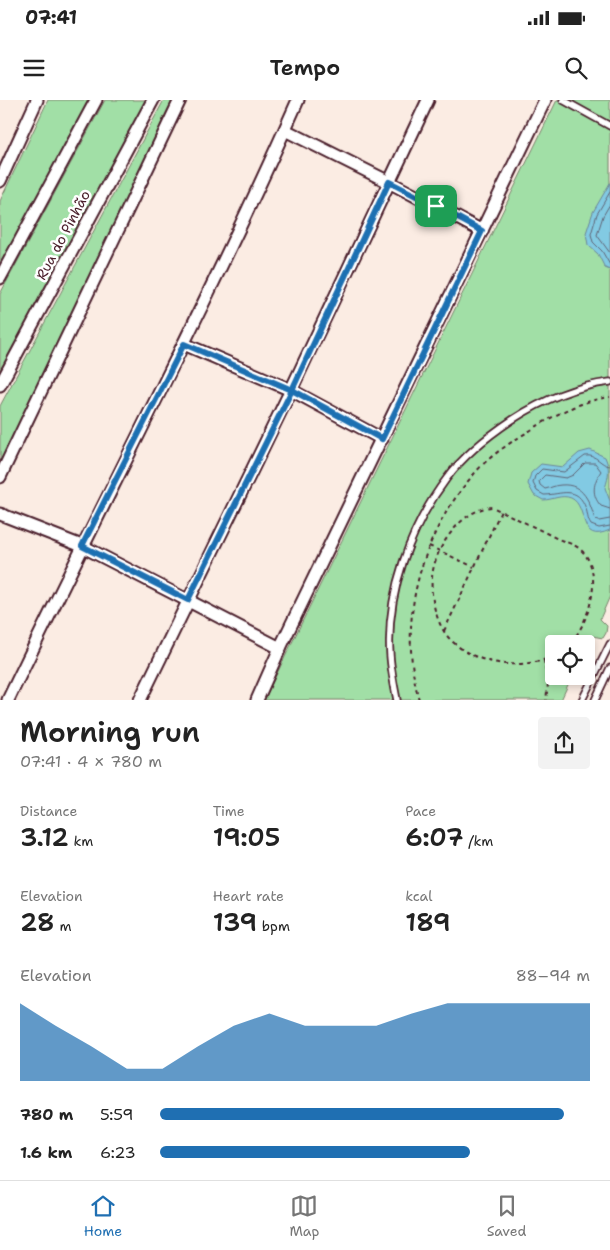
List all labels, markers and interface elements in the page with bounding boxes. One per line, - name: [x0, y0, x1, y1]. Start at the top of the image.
- text: 07:41: [25, 5, 77, 30]
- text: Tempo: [270, 53, 340, 82]
- icon: menu: [20, 54, 48, 82]
- icon: search: [562, 54, 590, 82]
- pin: [415, 185, 457, 227]
- street label: Rua do Pinhão: [32, 187, 94, 283]
- icon: arrive: [422, 192, 450, 220]
- map controls: [545, 635, 595, 685]
- button: locate: [545, 635, 595, 685]
- text: Morning run: [20, 713, 200, 751]
- button: share: [538, 717, 590, 769]
- text: 07:41 · 4 × 780 m: [20, 751, 162, 772]
- text: Distance: [20, 802, 77, 820]
- text: Time: [213, 802, 245, 820]
- text: Pace: [405, 802, 436, 820]
- text: 3.12: [20, 820, 69, 854]
- text: 19:05: [213, 820, 280, 854]
- text: 6:07: [405, 820, 464, 854]
- text: km: [69, 832, 93, 850]
- text: /km: [464, 832, 493, 850]
- text: Elevation: [20, 887, 83, 905]
- text: Heart rate: [213, 887, 284, 905]
- text: kcal: [405, 887, 433, 905]
- text: 28: [20, 905, 55, 939]
- text: 139: [213, 905, 257, 939]
- text: 189: [405, 905, 451, 939]
- text: m: [55, 917, 71, 935]
- text: bpm: [257, 917, 290, 935]
- text: Elevation: [20, 965, 92, 986]
- text: 88–94 m: [516, 965, 590, 986]
- text: 780 m: [20, 1104, 73, 1125]
- text: 5:59: [100, 1104, 134, 1125]
- text: 1.6 km: [20, 1142, 72, 1163]
- text: 6:23: [100, 1142, 136, 1163]
- tab: Home: [84, 1192, 122, 1240]
- tab: Map: [289, 1192, 319, 1240]
- tab: Saved: [487, 1192, 526, 1240]

